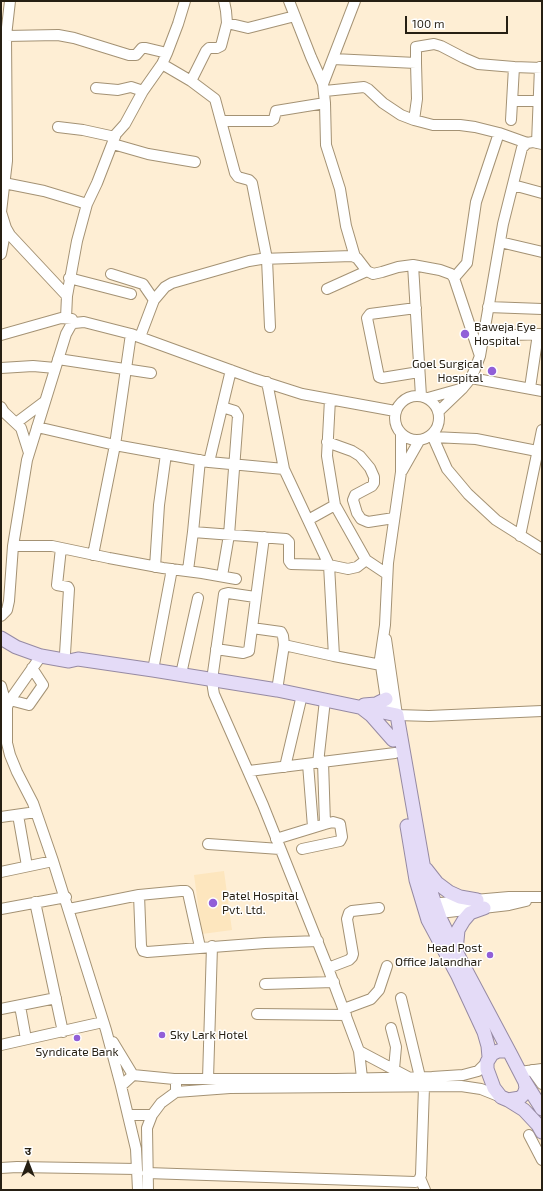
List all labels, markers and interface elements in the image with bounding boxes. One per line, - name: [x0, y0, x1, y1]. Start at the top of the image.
- scale bar: [407, 8, 510, 34]
- text: 100 m: [412, 16, 444, 30]
- place label: Baweja Eye Hospital: [474, 320, 536, 348]
- marker: Baweja Eye Hospital: [459, 328, 471, 340]
- place label: Goel Surgical Hospital: [412, 357, 483, 385]
- marker: Goel Surgical Hospital: [486, 365, 498, 377]
- place label: Patel Hospital Pvt. Ltd.: [222, 889, 298, 917]
- marker: Patel Hospital Pvt. Ltd.: [207, 897, 219, 909]
- place label: Head Post Office Jalandhar: [395, 941, 482, 969]
- marker: Head Post Office Jalandhar: [485, 950, 495, 960]
- place label: Sky Lark Hotel: [170, 1028, 248, 1042]
- marker: Sky Lark Hotel: [157, 1030, 167, 1040]
- marker: Syndicate Bank: [72, 1033, 82, 1043]
- place label: Syndicate Bank: [35, 1045, 119, 1059]
- north arrow: [8, 1143, 48, 1183]
- text: उ: [25, 1144, 31, 1157]

